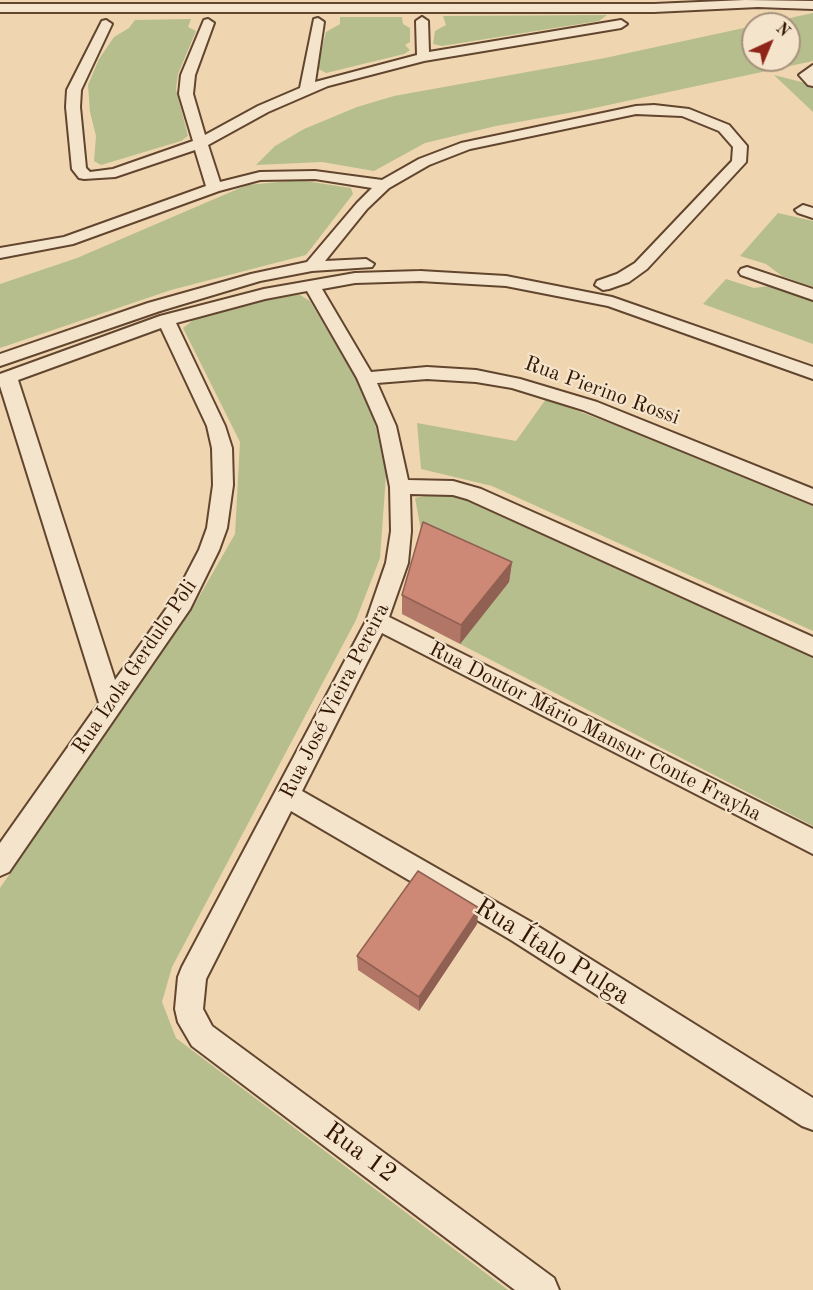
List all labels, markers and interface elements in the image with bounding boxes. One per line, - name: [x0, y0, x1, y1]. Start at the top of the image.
- north arrow: [741, 12, 801, 72]
- text: N: [772, 20, 792, 40]
- street label: Rua Pierino Rossi: [521, 351, 683, 431]
- street label: Rua Izola Gerdulo Poli: [67, 575, 203, 759]
- street label: Rua José Vieira Pereira: [275, 599, 395, 803]
- street label: Rua Doutor Mário Mansur Conte Frayha: [424, 637, 766, 827]
- street label: Rua Ítalo Pulga: [468, 892, 636, 1012]
- street label: Rua 12: [317, 1116, 403, 1190]

